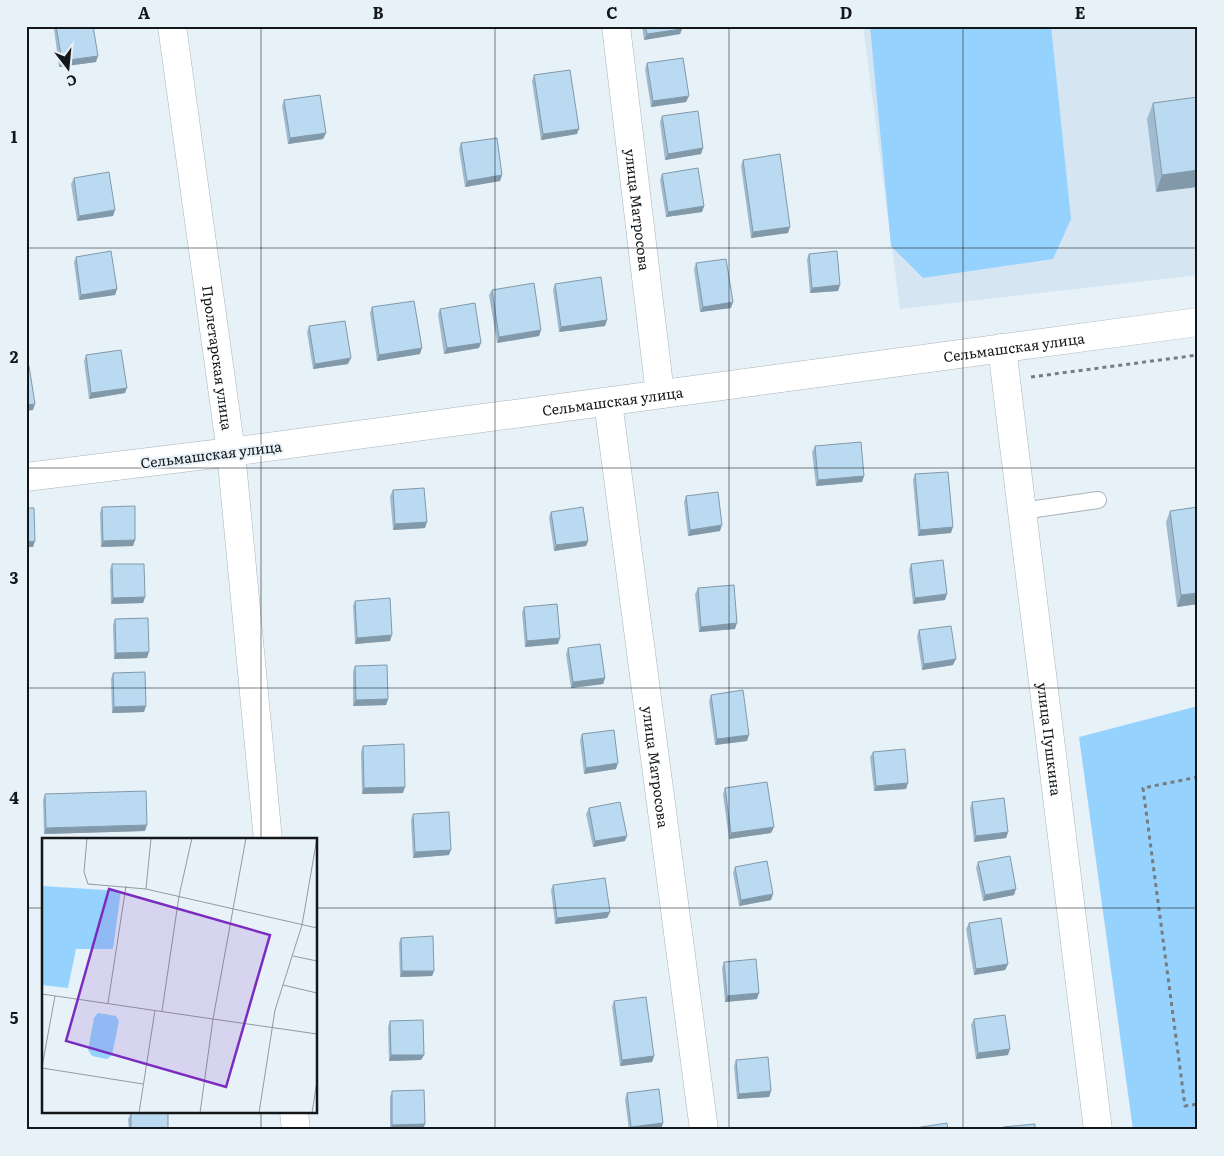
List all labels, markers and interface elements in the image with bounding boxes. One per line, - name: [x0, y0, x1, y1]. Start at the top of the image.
- text: A: [138, 0, 150, 24]
- text: B: [372, 0, 384, 24]
- text: C: [606, 0, 618, 24]
- text: D: [840, 0, 852, 24]
- text: E: [1075, 0, 1086, 24]
- north arrow: [42, 42, 92, 92]
- text: С: [64, 70, 79, 92]
- text: 1: [11, 124, 18, 148]
- street label: улица Матросова: [621, 148, 655, 272]
- street label: Пролетарская улица: [198, 284, 238, 432]
- street label: Сельмашская улица: [942, 327, 1086, 366]
- text: 2: [10, 344, 19, 368]
- street label: Сельмашская улица: [541, 381, 685, 420]
- street label: Сельмашская улица: [139, 435, 283, 473]
- text: 3: [10, 565, 19, 589]
- street label: улица Пушкина: [1033, 681, 1067, 797]
- street label: улица Матросова: [638, 705, 674, 829]
- text: 4: [9, 785, 19, 809]
- inset map: [42, 838, 318, 1114]
- text: 5: [10, 1005, 19, 1029]

